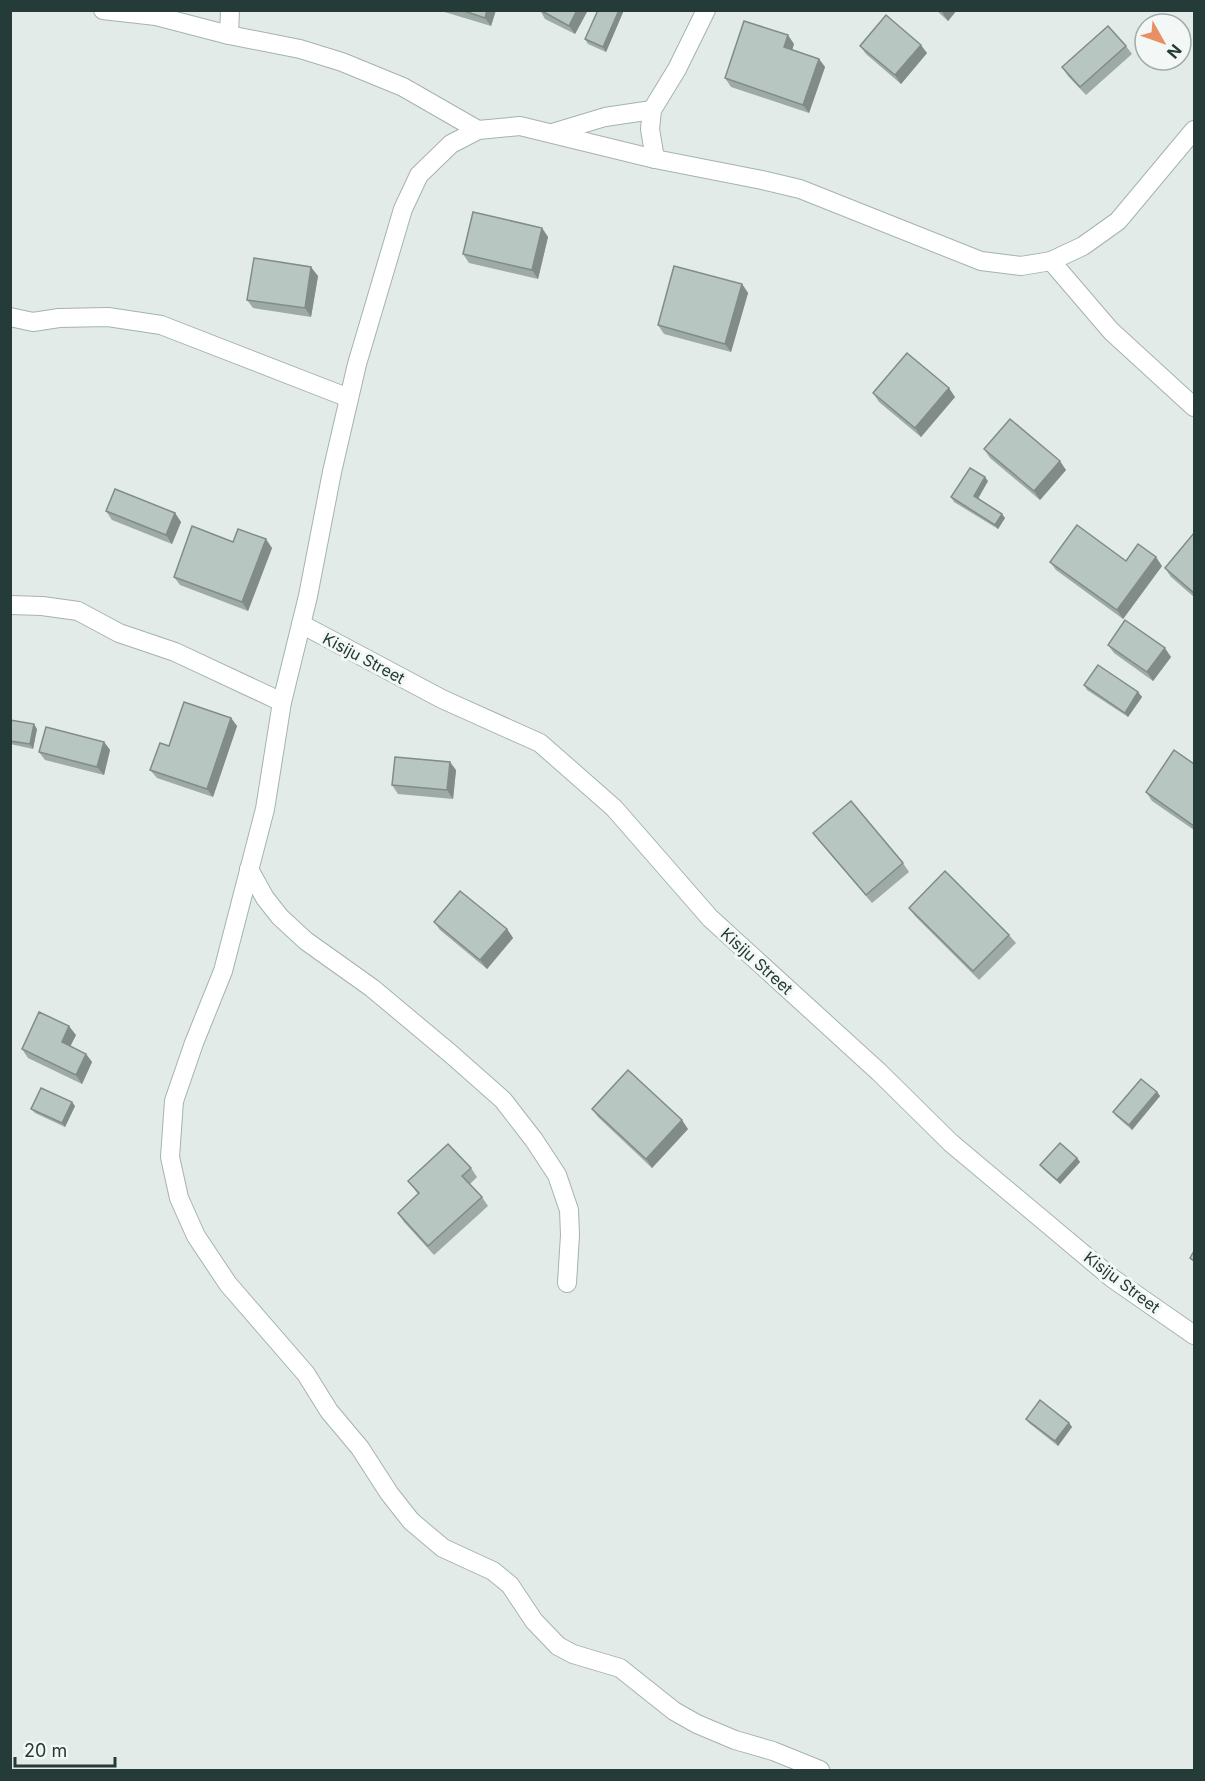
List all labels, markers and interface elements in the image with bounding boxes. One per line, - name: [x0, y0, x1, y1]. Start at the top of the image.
- north arrow: [1133, 12, 1193, 72]
- text: N: [1163, 41, 1186, 63]
- street label: Kisiju Street: [319, 628, 409, 688]
- street label: Kisiju Street: [717, 923, 797, 999]
- street label: Kisiju Street: [1080, 1247, 1164, 1317]
- scale bar: [15, 1730, 116, 1768]
- text: 20 m: [24, 1740, 67, 1761]

